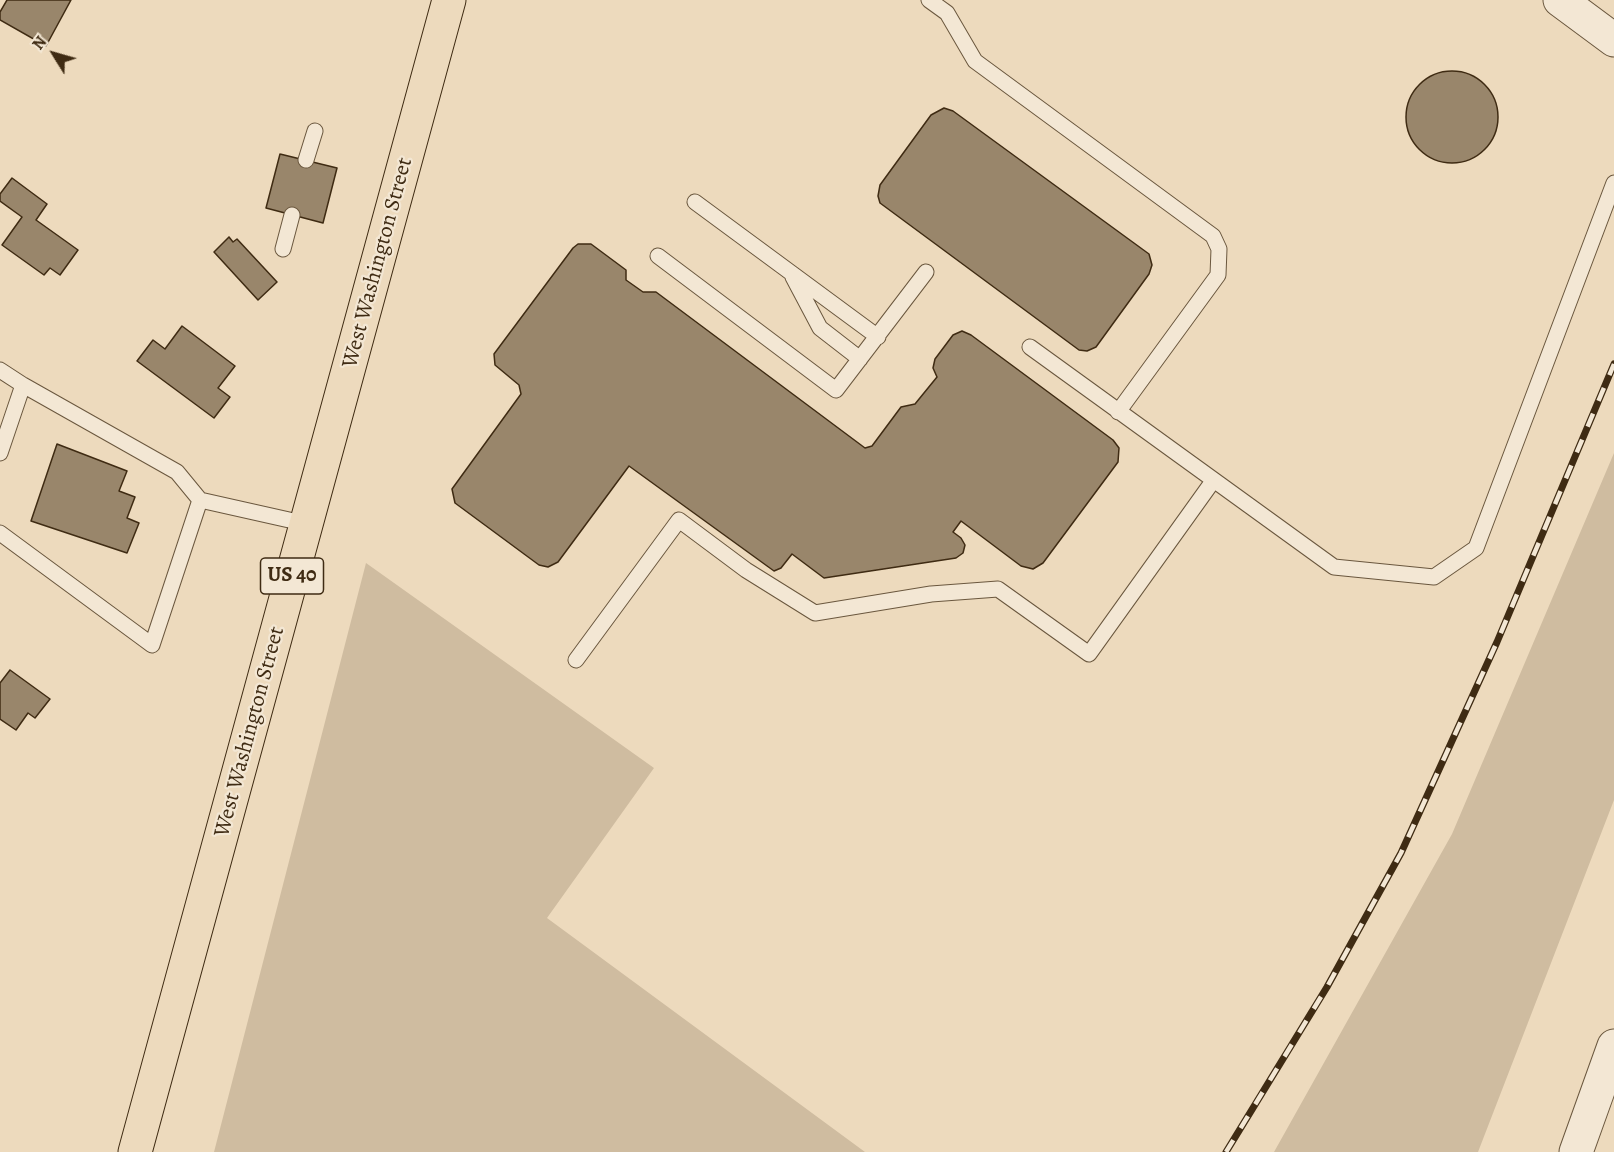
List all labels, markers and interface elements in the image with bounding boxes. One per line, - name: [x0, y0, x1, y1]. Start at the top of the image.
- north arrow: [24, 24, 84, 84]
- text: N: [27, 32, 52, 54]
- street label: West Washington Street: [337, 155, 419, 371]
- road number: US 40: [260, 558, 324, 594]
- street label: West Washington Street: [209, 624, 291, 840]

